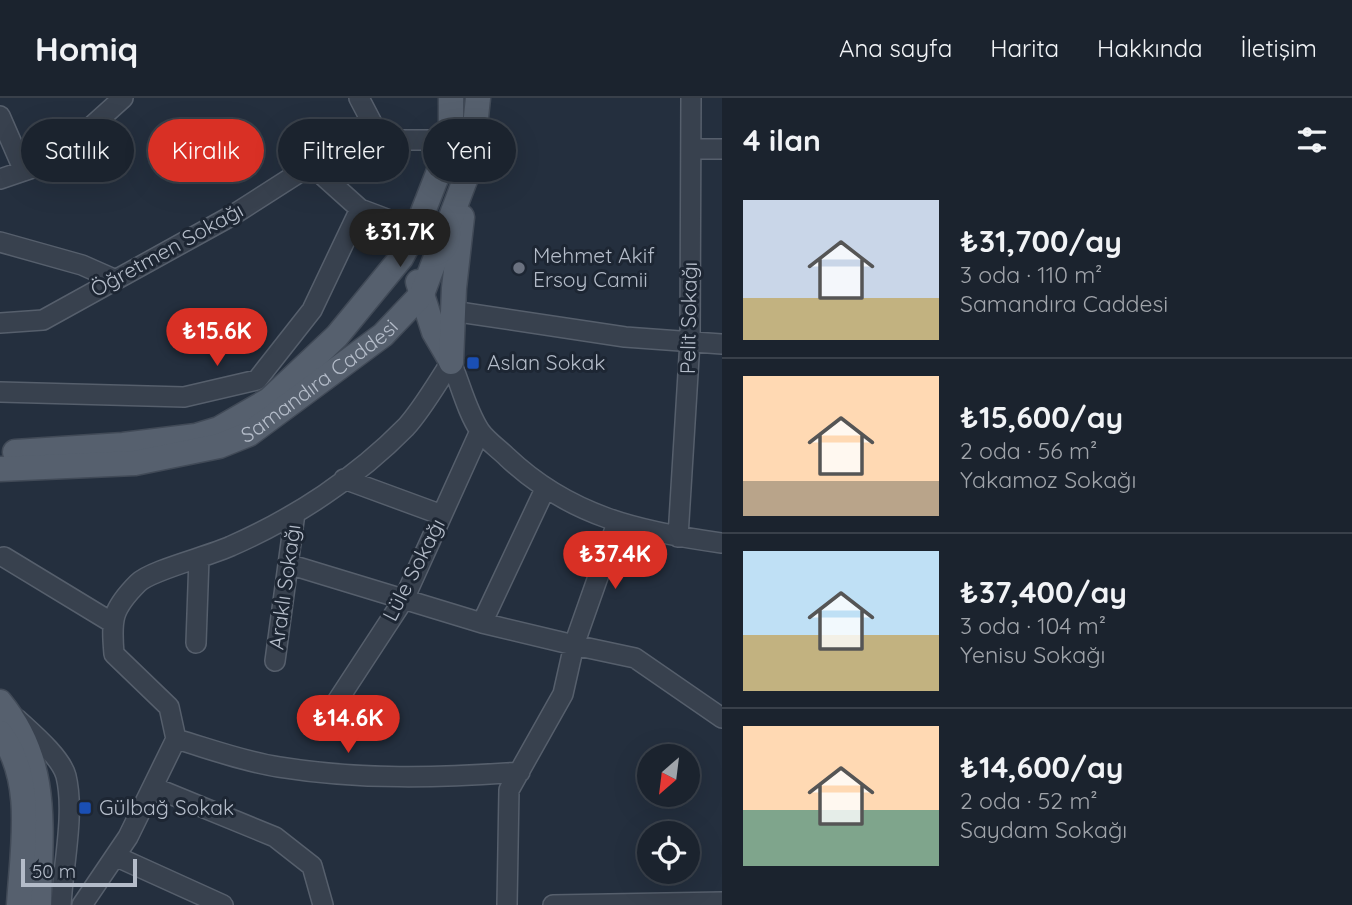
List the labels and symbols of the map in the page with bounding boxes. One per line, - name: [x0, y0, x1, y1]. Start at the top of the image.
- street label: Öğretmen Sokağı: [86, 196, 247, 302]
- pin: ₺31.7K: [343, 209, 457, 269]
- place label: Mehmet Akif Ersoy Camii: [533, 242, 655, 292]
- marker: Mehmet Akif Ersoy Camii: [511, 260, 527, 276]
- street label: Pelit Sokağı: [674, 262, 702, 374]
- pin: ₺15.6K: [160, 308, 274, 368]
- street label: Samandıra Caddesi: [237, 313, 403, 448]
- place label: Aslan Sokak: [487, 349, 605, 375]
- marker: Aslan Sokak: [465, 355, 481, 371]
- street label: Lüle Sokağı: [376, 514, 450, 625]
- street label: Araklı Sokağı: [262, 523, 306, 651]
- pin: ₺37.4K: [558, 532, 672, 591]
- pin: ₺14.6K: [291, 696, 405, 755]
- north arrow: [637, 744, 700, 807]
- place label: Gülbağ Sokak: [99, 794, 234, 820]
- marker: Gülbağ Sokak: [77, 800, 93, 816]
- scale bar: [21, 856, 136, 888]

